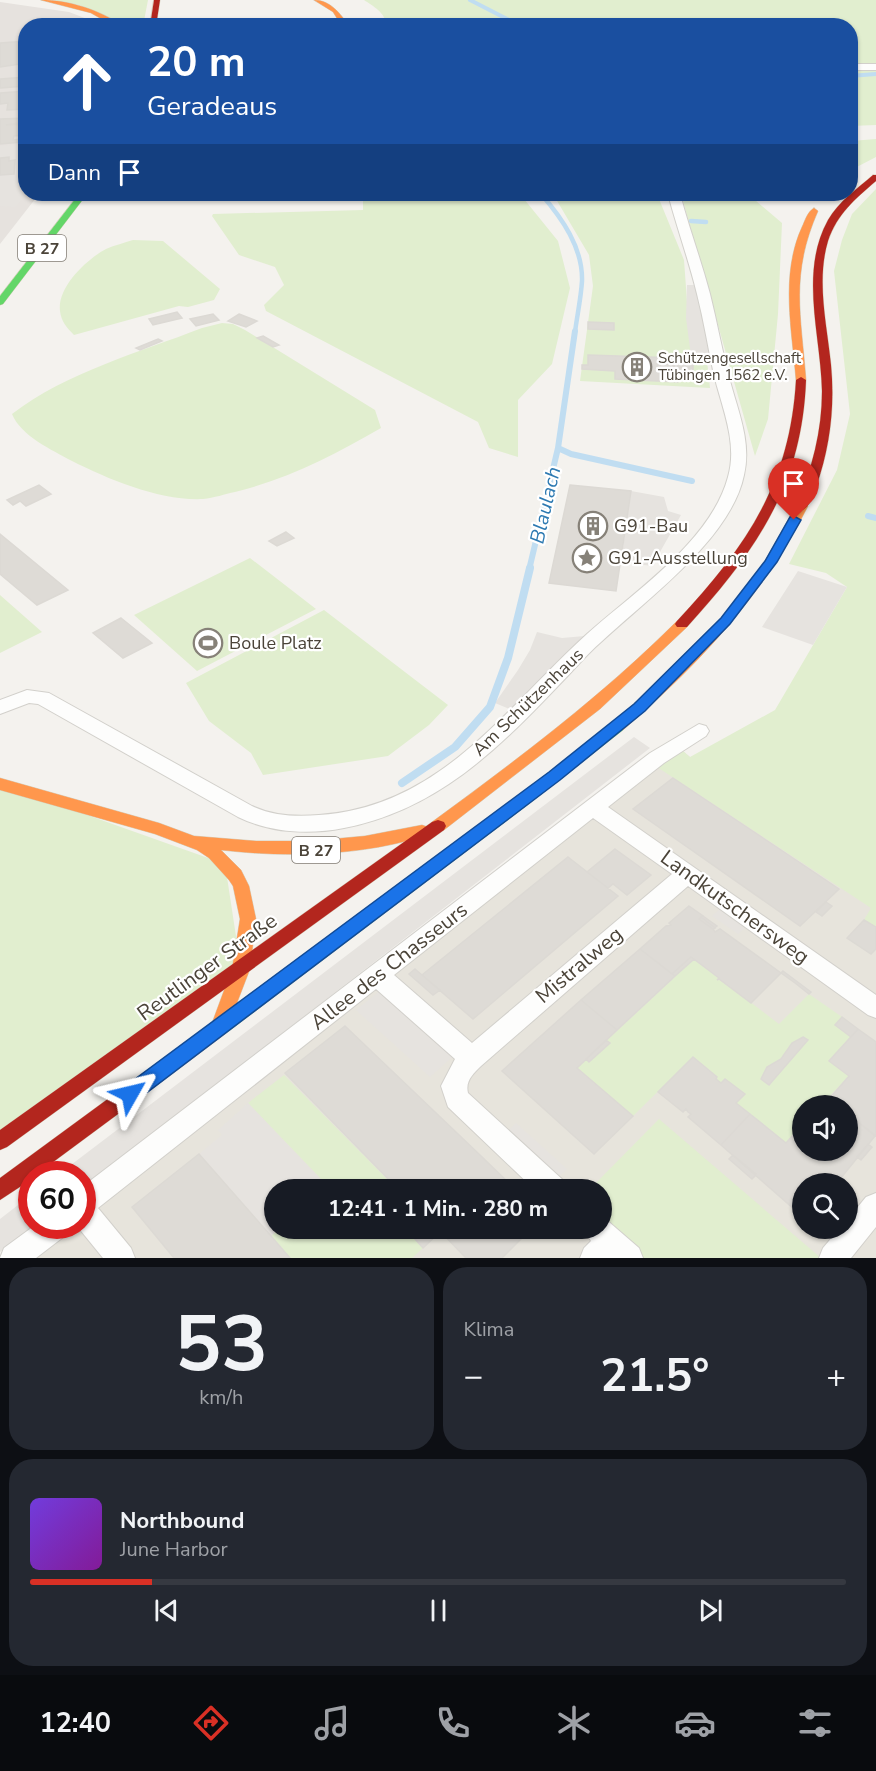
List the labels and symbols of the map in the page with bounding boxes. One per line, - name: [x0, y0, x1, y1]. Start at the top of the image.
- road number: B 27: [18, 235, 66, 261]
- place label: Schützengesellschaft Tübingen 1562 e.V.: [658, 348, 802, 385]
- building icon: Schützengesellschaft Tübingen 1562 e.V.: [621, 351, 653, 383]
- pin: [768, 458, 819, 520]
- water label: Blaulach: [524, 464, 567, 546]
- building icon: G91-Bau: [577, 510, 609, 542]
- place label: G91-Bau: [614, 514, 688, 538]
- place icon: G91-Ausstellung: [571, 542, 603, 574]
- place label: G91-Ausstellung: [608, 546, 748, 570]
- sports icon: Boule Platz: [192, 627, 224, 659]
- place label: Boule Platz: [229, 631, 322, 655]
- street label: Am Schützenhaus: [467, 643, 589, 761]
- road number: B 27: [292, 837, 340, 863]
- street label: Landkutschersweg: [655, 843, 815, 971]
- street label: Allee des Chasseurs: [305, 896, 473, 1036]
- street label: Reutlinger Straße: [131, 907, 283, 1027]
- street label: Mistralweg: [530, 920, 628, 1010]
- position arrow: [98, 1062, 162, 1126]
- speed limit sign: 60: [18, 1161, 96, 1239]

